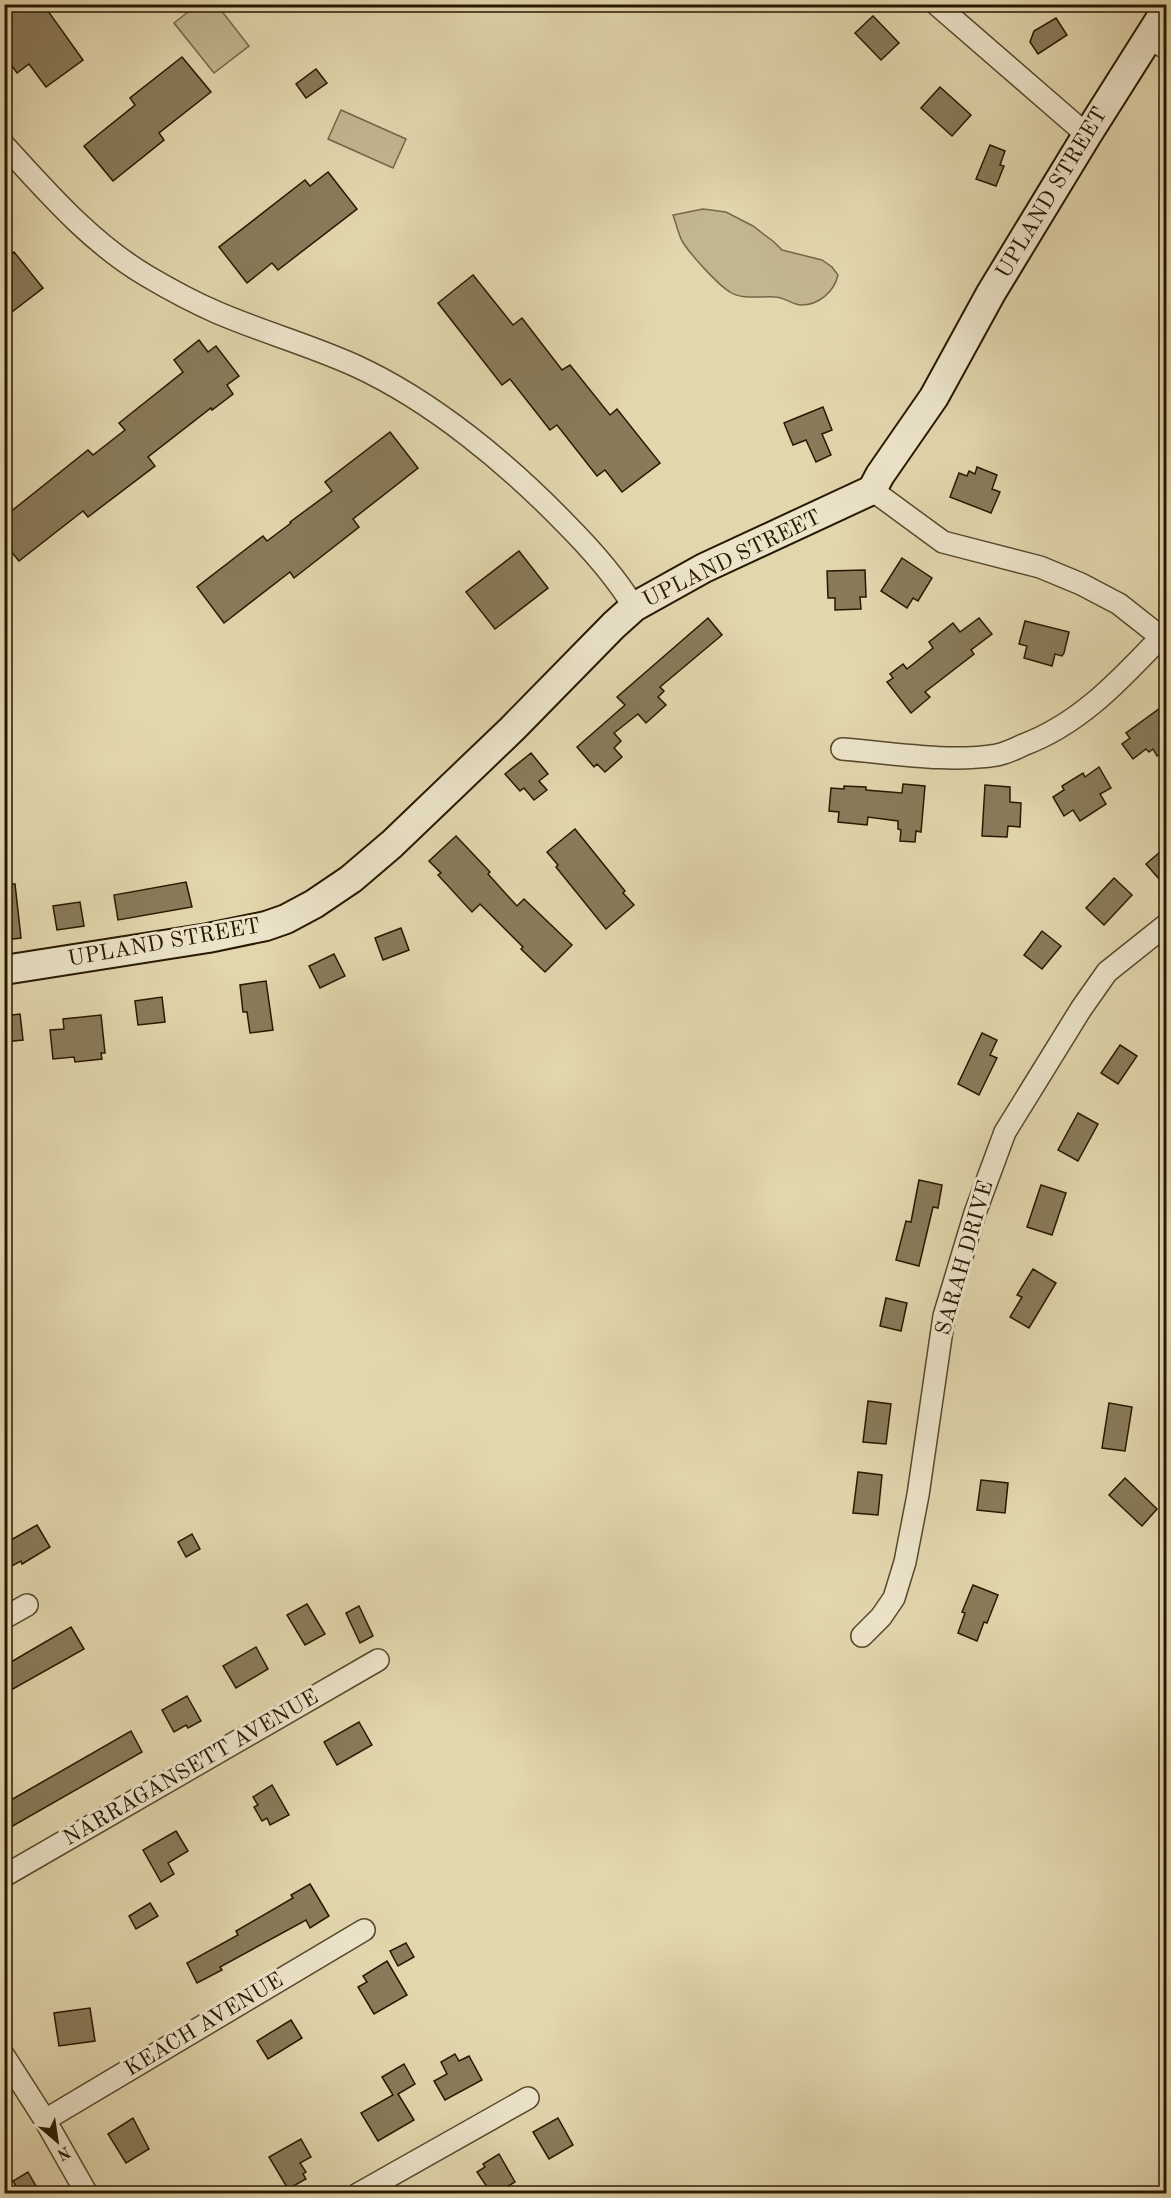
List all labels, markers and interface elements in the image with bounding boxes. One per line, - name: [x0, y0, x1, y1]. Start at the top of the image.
- street label: UPLAND STREET: [992, 104, 1112, 282]
- street label: UPLAND STREET: [639, 506, 825, 612]
- street label: UPLAND STREET: [66, 915, 262, 971]
- street label: SARAH DRIVE: [932, 1178, 998, 1338]
- street label: NARRAGANSETT AVENUE: [60, 1686, 322, 1850]
- street label: KEACH AVENUE: [121, 1969, 287, 2081]
- north arrow: [27, 2111, 87, 2171]
- text: N: [53, 2142, 73, 2163]

